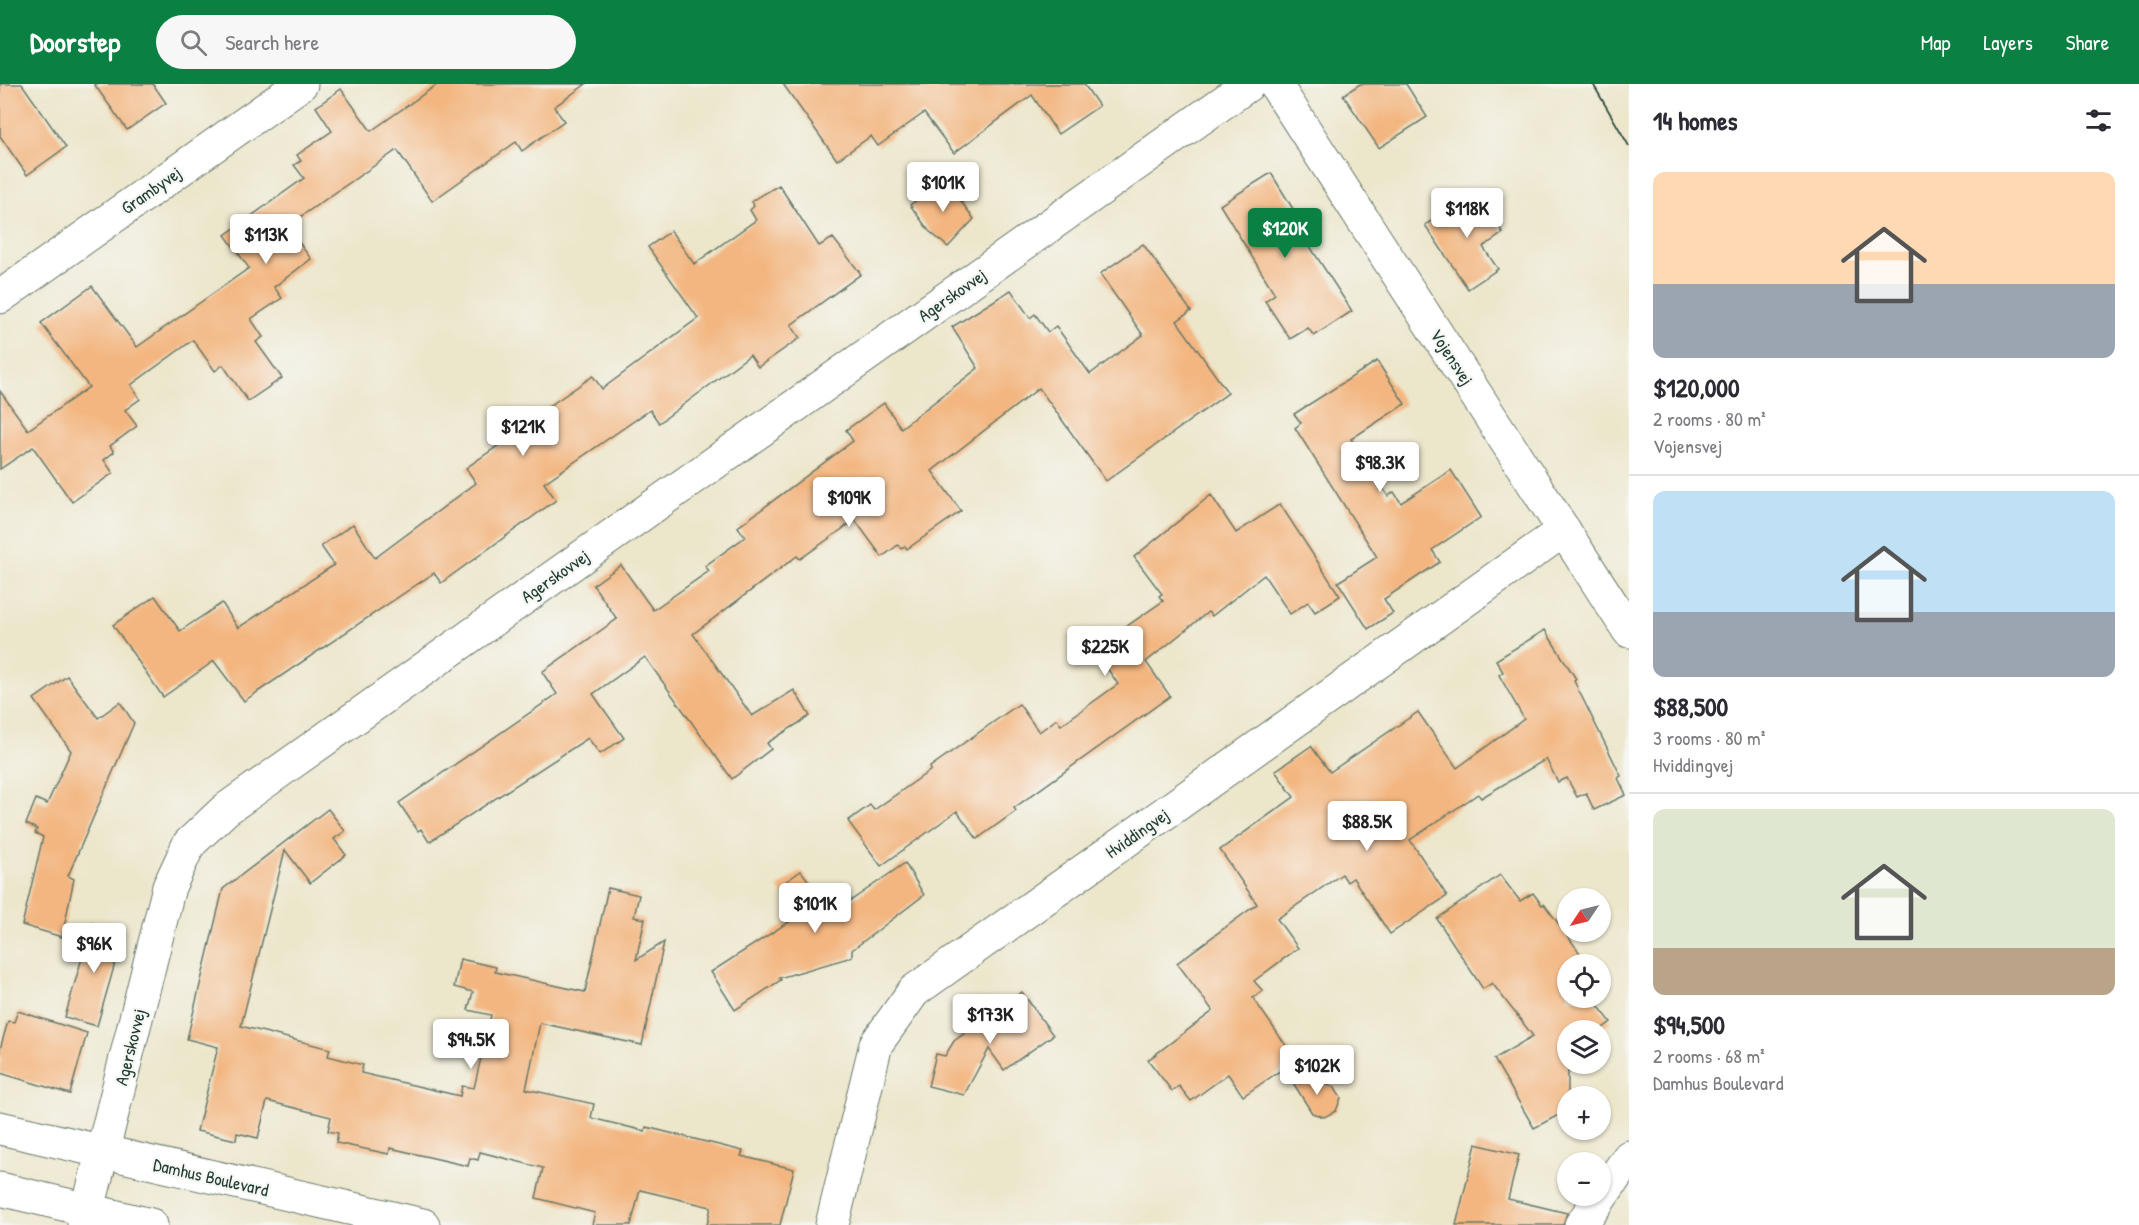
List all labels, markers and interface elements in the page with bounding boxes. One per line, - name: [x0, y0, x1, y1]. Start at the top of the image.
- search box: [156, 15, 576, 69]
- text: Doorstep: [30, 23, 120, 61]
- icon: search: [177, 26, 210, 59]
- text: Search here: [225, 27, 319, 57]
- text: Map: [1921, 28, 1950, 57]
- text: Layers: [1983, 28, 2033, 57]
- text: Share: [2066, 28, 2109, 57]
- text: 14 homes: [1653, 103, 1738, 138]
- icon: filters: [2082, 104, 2115, 137]
- street label: Grambyvej: [116, 160, 186, 220]
- pin: $101K: [901, 162, 985, 213]
- text: $101K: [921, 168, 965, 195]
- pin: $118K: [1425, 188, 1509, 239]
- text: $118K: [1445, 194, 1489, 221]
- pin: $120K: [1243, 208, 1327, 259]
- icon: home: [1830, 211, 1938, 319]
- pin: $113K: [224, 214, 308, 265]
- text: $120K: [1262, 214, 1308, 241]
- text: $113K: [244, 220, 288, 247]
- street label: Agerskovvej: [913, 262, 991, 328]
- street label: Vojensvej: [1425, 324, 1479, 390]
- text: $120,000: [1653, 370, 1740, 405]
- text: 2 rooms · 80 m²: [1653, 405, 1766, 432]
- pin: $121K: [481, 406, 565, 457]
- text: $121K: [501, 412, 545, 439]
- text: Vojensvej: [1653, 432, 1722, 459]
- pin: $98.3K: [1331, 442, 1429, 493]
- text: $98.3K: [1355, 448, 1405, 475]
- pin: $109K: [807, 477, 891, 528]
- text: $109K: [827, 483, 871, 510]
- icon: home: [1830, 530, 1938, 638]
- street label: Agerskovvej: [516, 543, 594, 609]
- pin: $225K: [1063, 626, 1147, 677]
- text: $225K: [1081, 632, 1129, 659]
- text: $88,500: [1653, 689, 1728, 724]
- text: 3 rooms · 80 m²: [1653, 724, 1765, 751]
- text: Hviddingvej: [1653, 751, 1734, 778]
- pin: $88.5K: [1318, 801, 1416, 852]
- street label: Hviddingvej: [1100, 802, 1174, 864]
- text: $88.5K: [1342, 807, 1392, 834]
- icon: home: [1830, 848, 1938, 956]
- pin: $101K: [773, 883, 857, 934]
- north arrow: [1557, 888, 1611, 942]
- map controls: [1557, 888, 1611, 1206]
- text: $101K: [793, 889, 837, 916]
- pin: $96K: [58, 923, 130, 974]
- text: $96K: [76, 929, 112, 956]
- button: locate: [1557, 954, 1611, 1008]
- pin: $173K: [948, 994, 1032, 1045]
- text: $173K: [967, 1000, 1013, 1027]
- street label: Agerskovvej: [108, 1006, 152, 1088]
- text: $94,500: [1653, 1007, 1725, 1042]
- pin: $94.5K: [422, 1019, 520, 1070]
- button: layers: [1557, 1020, 1611, 1074]
- text: $94.5K: [447, 1025, 495, 1052]
- text: 2 rooms · 68 m²: [1653, 1042, 1765, 1069]
- pin: $102K: [1275, 1045, 1359, 1096]
- text: $102K: [1294, 1051, 1340, 1078]
- text: Damhus Boulevard: [1653, 1069, 1783, 1096]
- button: +: [1557, 1086, 1611, 1140]
- street label: Damhus Boulevard: [151, 1152, 271, 1202]
- button: −: [1557, 1152, 1611, 1206]

